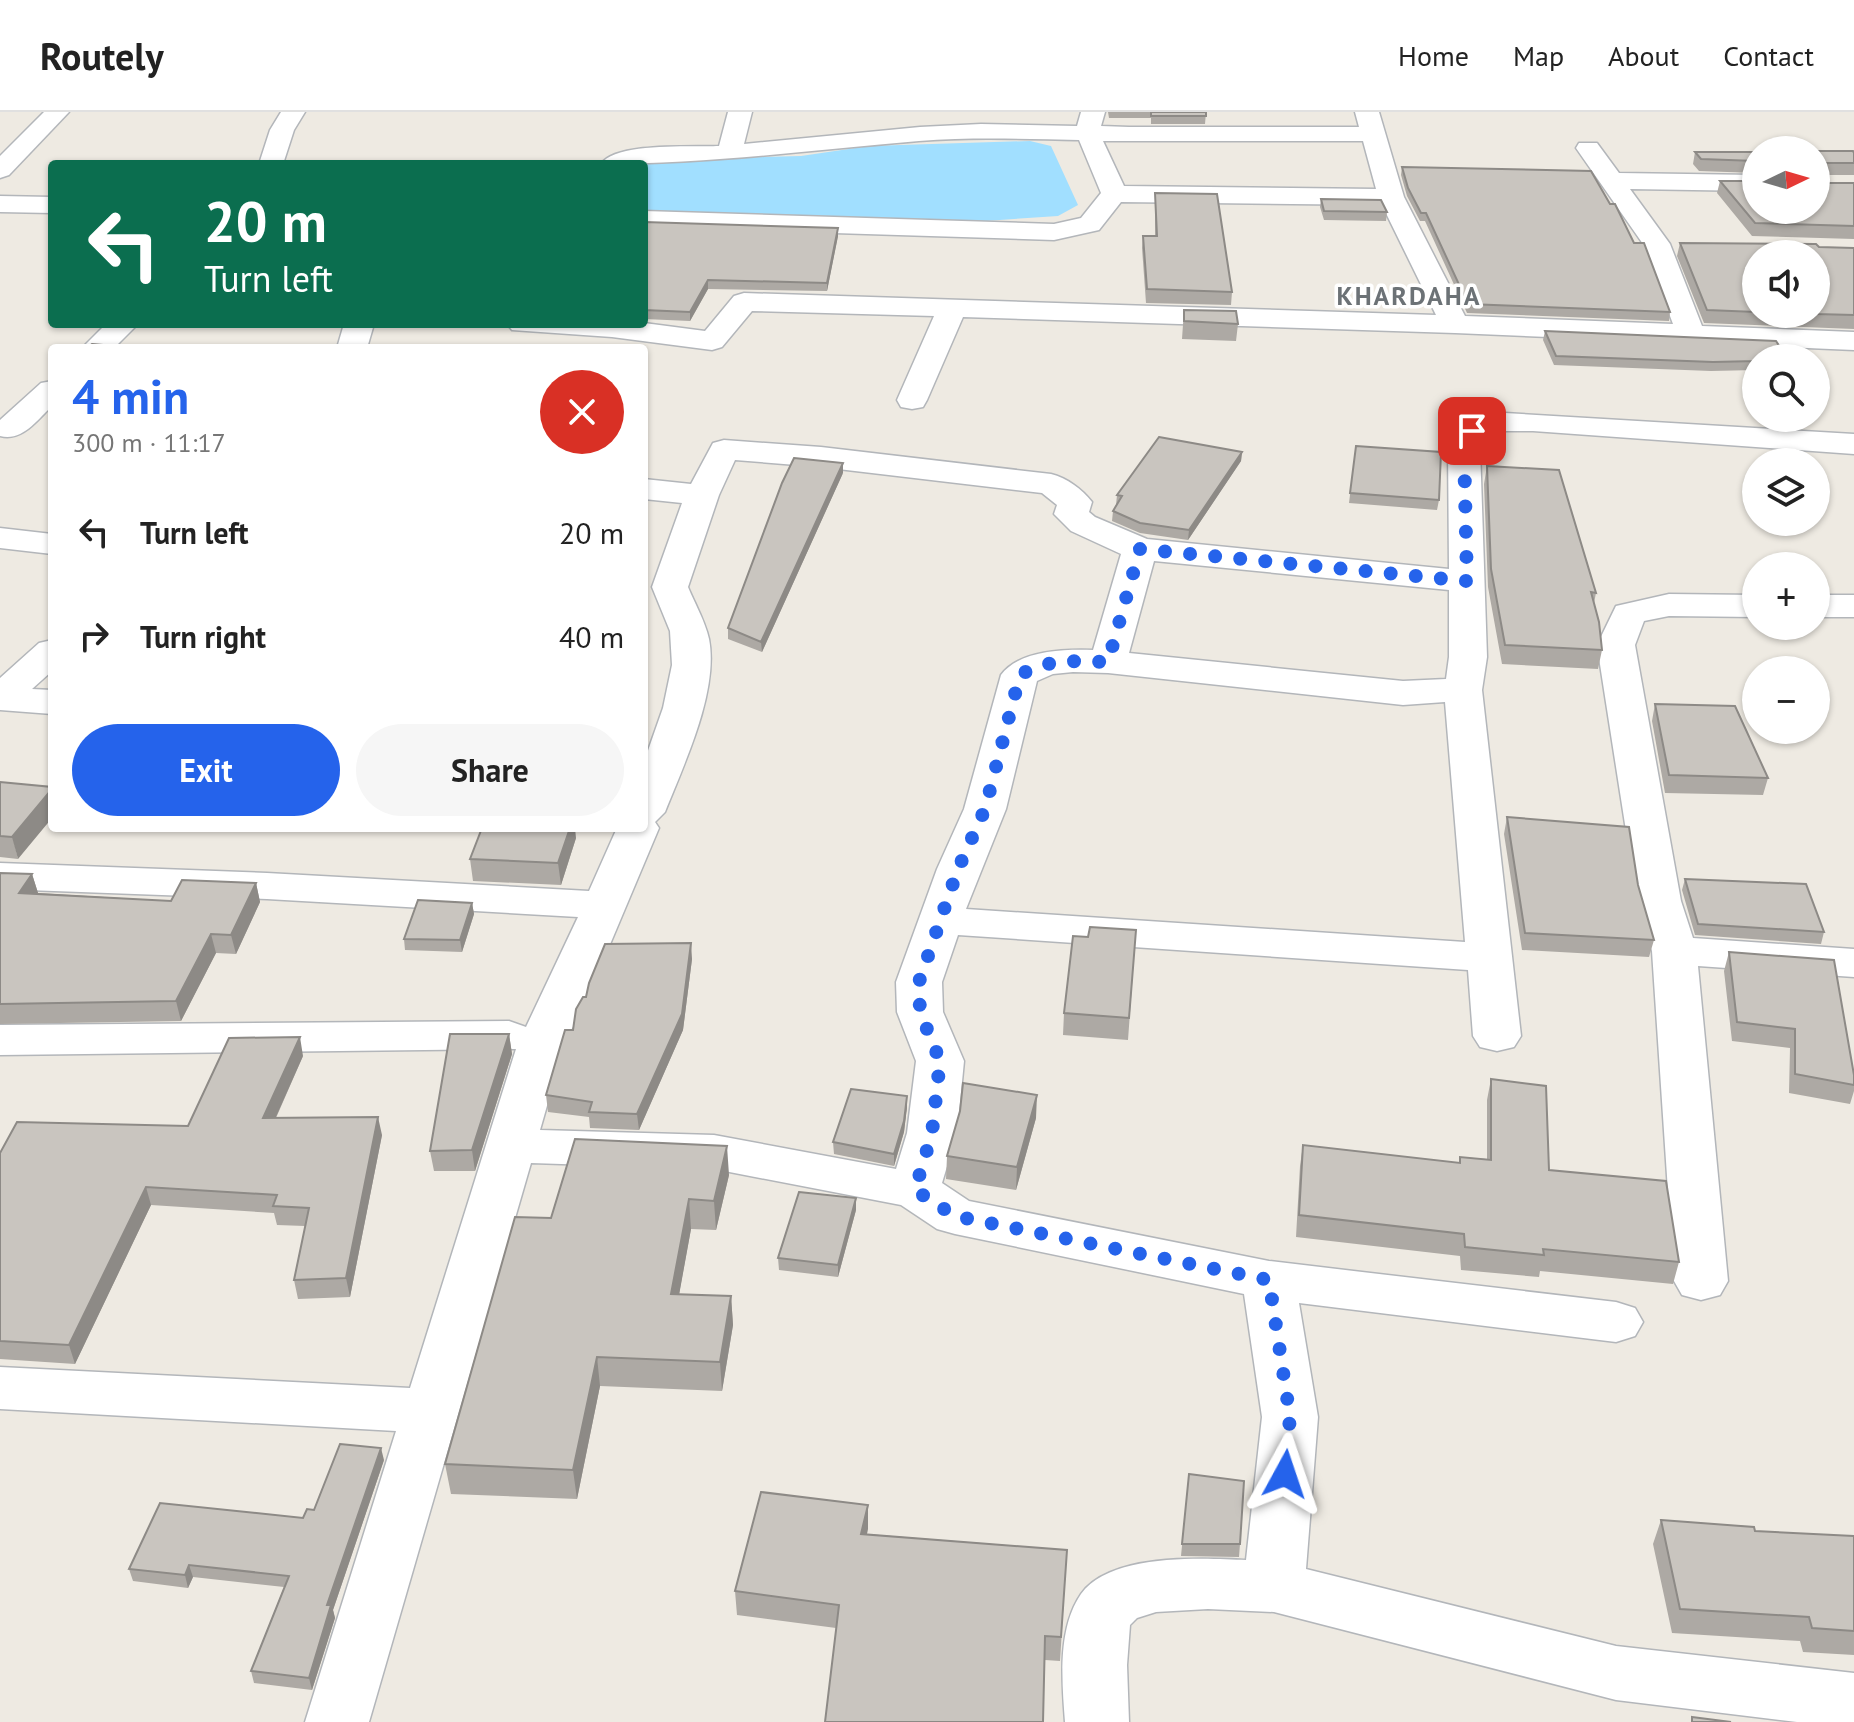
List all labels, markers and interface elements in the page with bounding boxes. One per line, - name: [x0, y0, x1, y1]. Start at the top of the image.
- text: Routely: [40, 31, 164, 80]
- text: Home: [1398, 37, 1469, 74]
- text: Map: [1513, 37, 1564, 74]
- text: About: [1608, 37, 1679, 74]
- text: Contact: [1723, 37, 1814, 74]
- north arrow: [1742, 136, 1830, 224]
- map controls: [1742, 136, 1830, 744]
- text: 20 m: [204, 185, 327, 257]
- icon: left: [72, 192, 176, 296]
- button: sound: [1742, 240, 1830, 328]
- text: Turn left: [204, 255, 333, 302]
- district label: KHARDAHA: [1337, 279, 1481, 312]
- button: search: [1742, 344, 1830, 432]
- text: 4 min: [72, 365, 189, 427]
- button: close: [540, 370, 624, 454]
- pin: [1438, 397, 1506, 465]
- icon: arrive: [1450, 409, 1494, 453]
- text: 300 m · 11:17: [72, 426, 226, 459]
- button: layers: [1742, 448, 1830, 536]
- icon: left: [72, 510, 116, 554]
- text: Turn left: [140, 513, 248, 552]
- text: 20 m: [559, 513, 624, 552]
- button: +: [1742, 552, 1830, 640]
- icon: right: [72, 614, 116, 658]
- text: Turn right: [140, 617, 266, 656]
- text: 40 m: [559, 617, 624, 656]
- button: −: [1742, 656, 1830, 744]
- button: Exit: [72, 724, 340, 816]
- button: Share: [356, 724, 624, 816]
- position arrow: [1243, 1432, 1327, 1516]

